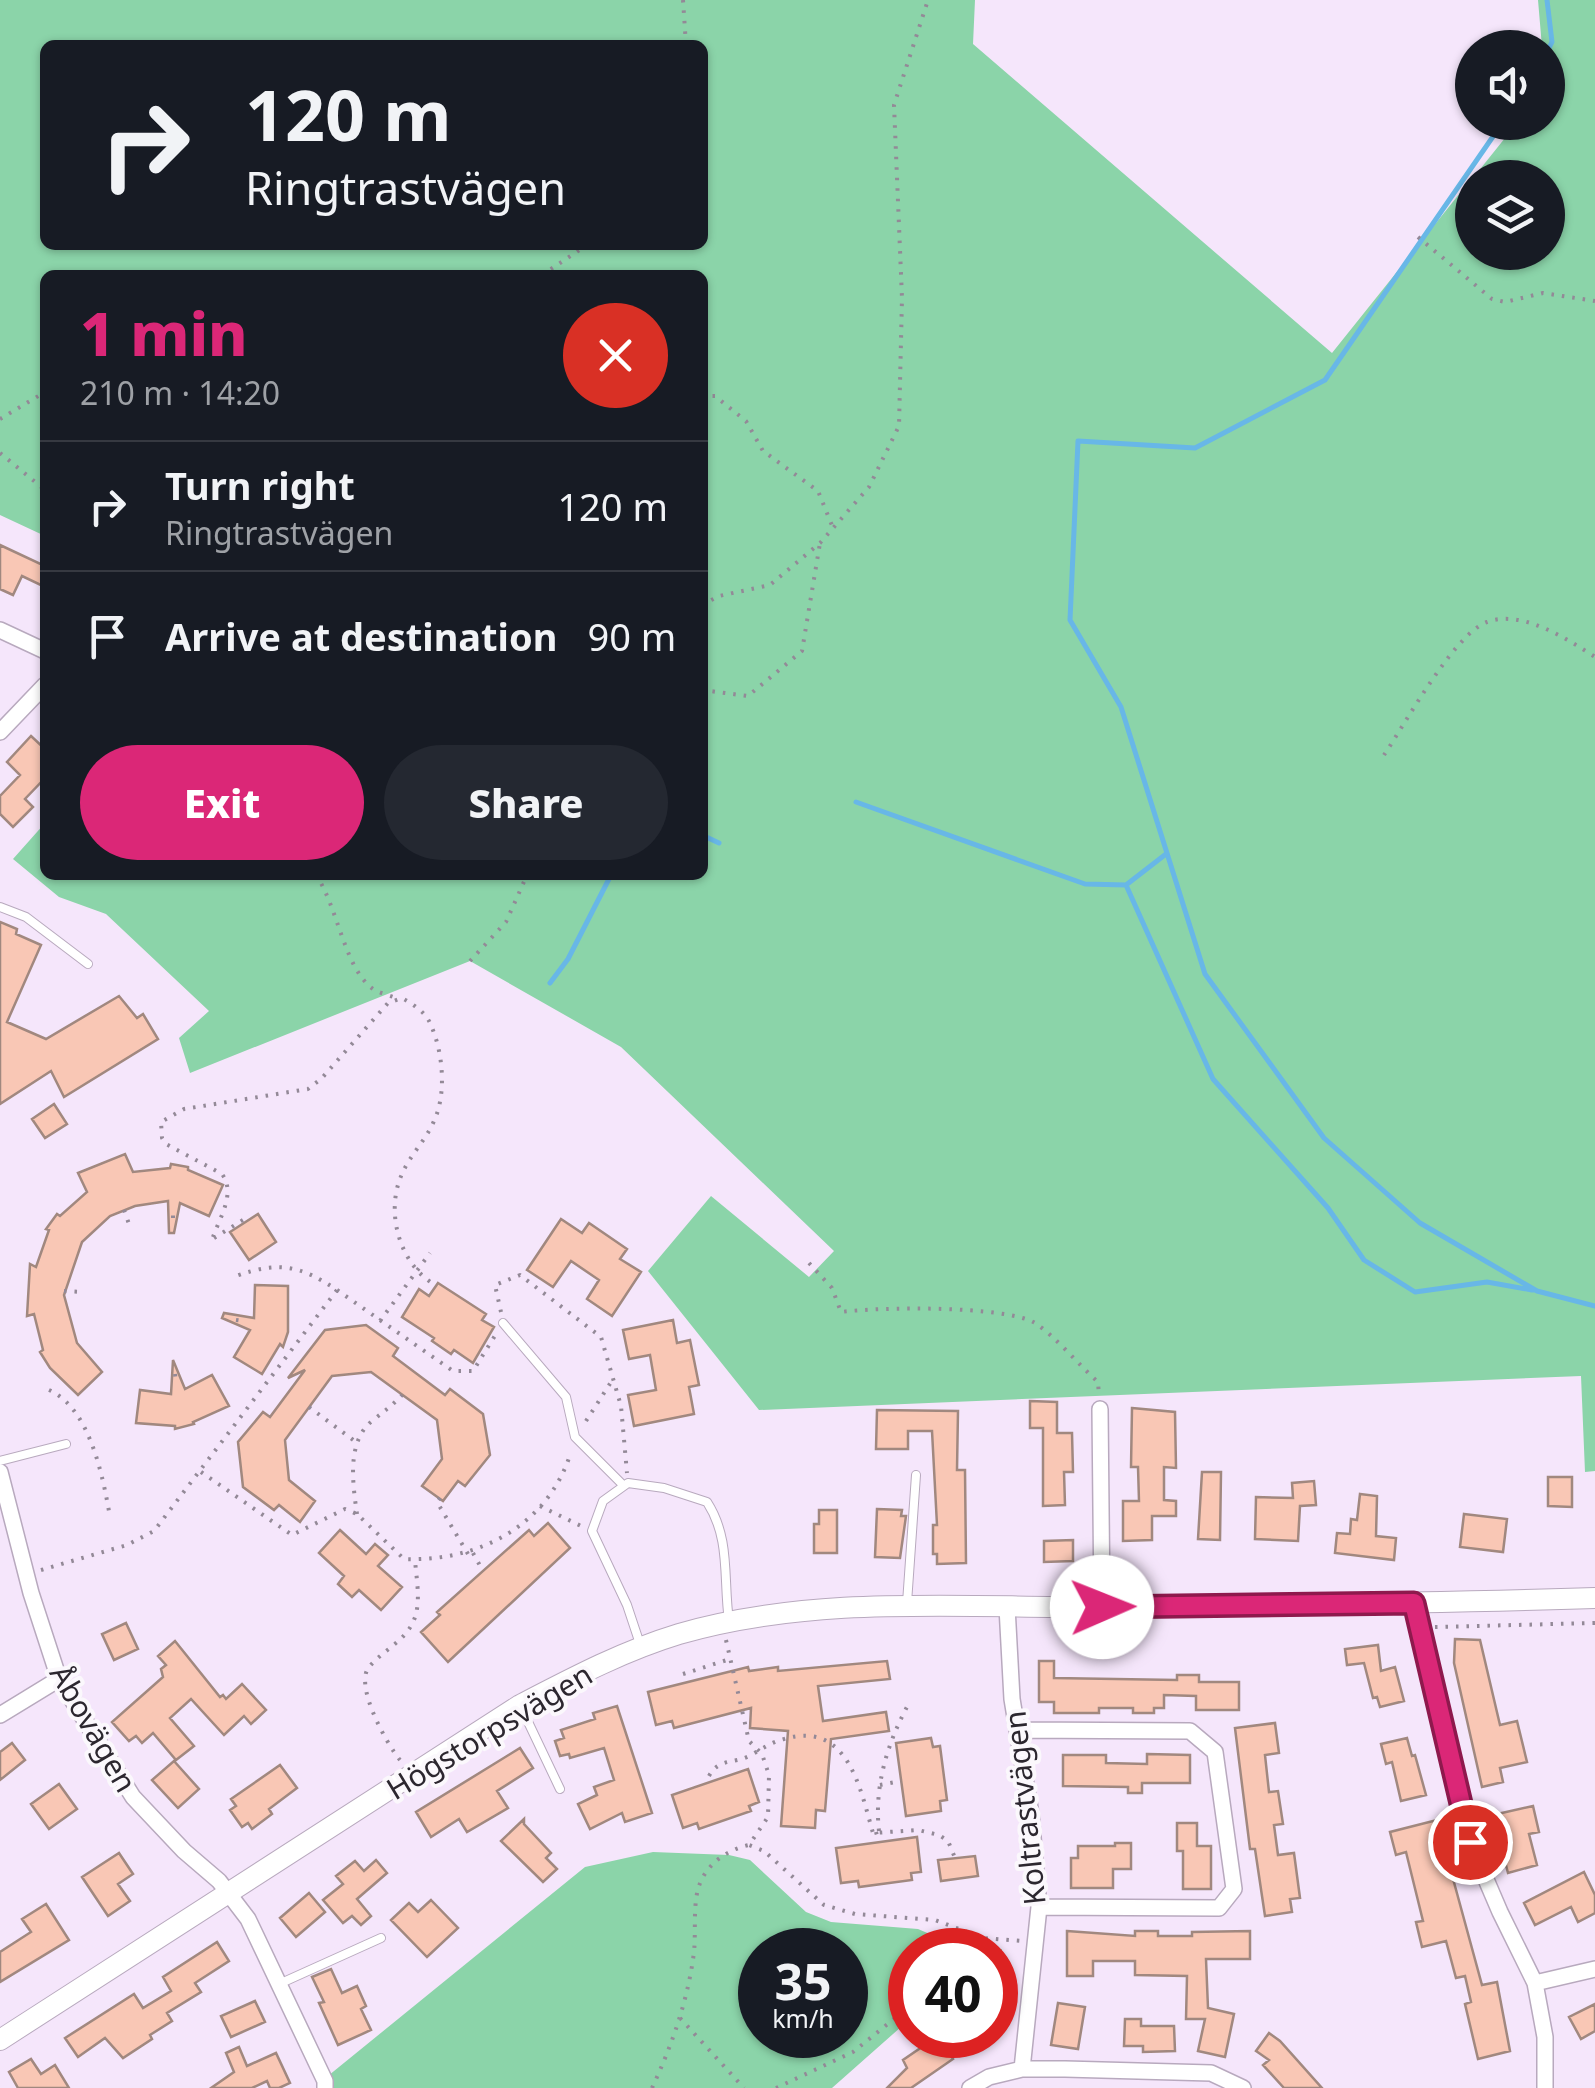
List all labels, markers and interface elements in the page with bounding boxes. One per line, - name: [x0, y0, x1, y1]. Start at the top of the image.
- map controls: [1455, 30, 1565, 270]
- button: sound: [1455, 30, 1565, 140]
- text: 120 m: [245, 66, 452, 162]
- icon: right: [80, 80, 210, 210]
- text: Ringtrastvägen: [245, 157, 566, 218]
- button: layers: [1455, 160, 1565, 270]
- text: 1 min: [80, 292, 248, 374]
- button: close: [563, 303, 668, 408]
- text: 210 m · 14:20: [80, 371, 280, 414]
- text: Turn right: [165, 459, 355, 511]
- icon: right: [80, 479, 135, 534]
- text: 120 m: [557, 480, 668, 532]
- text: Ringtrastvägen: [165, 511, 393, 554]
- icon: arrive: [80, 609, 135, 664]
- text: Arrive at destination: [165, 610, 557, 662]
- text: 90 m: [587, 610, 676, 662]
- button: Exit: [80, 745, 364, 860]
- button: Share: [384, 745, 668, 860]
- position arrow: [1050, 1555, 1154, 1659]
- street label: Högstorpsvägen: [378, 1653, 600, 1809]
- street label: Åbovägen: [41, 1657, 147, 1799]
- street label: Koltrastvägen: [993, 1709, 1055, 1907]
- pin: [1428, 1800, 1513, 1885]
- icon: arrive: [1443, 1815, 1498, 1870]
- speed limit sign: 40: [888, 1928, 1018, 2058]
- text: 35: [774, 1947, 832, 2015]
- text: km/h: [772, 2001, 834, 2035]

